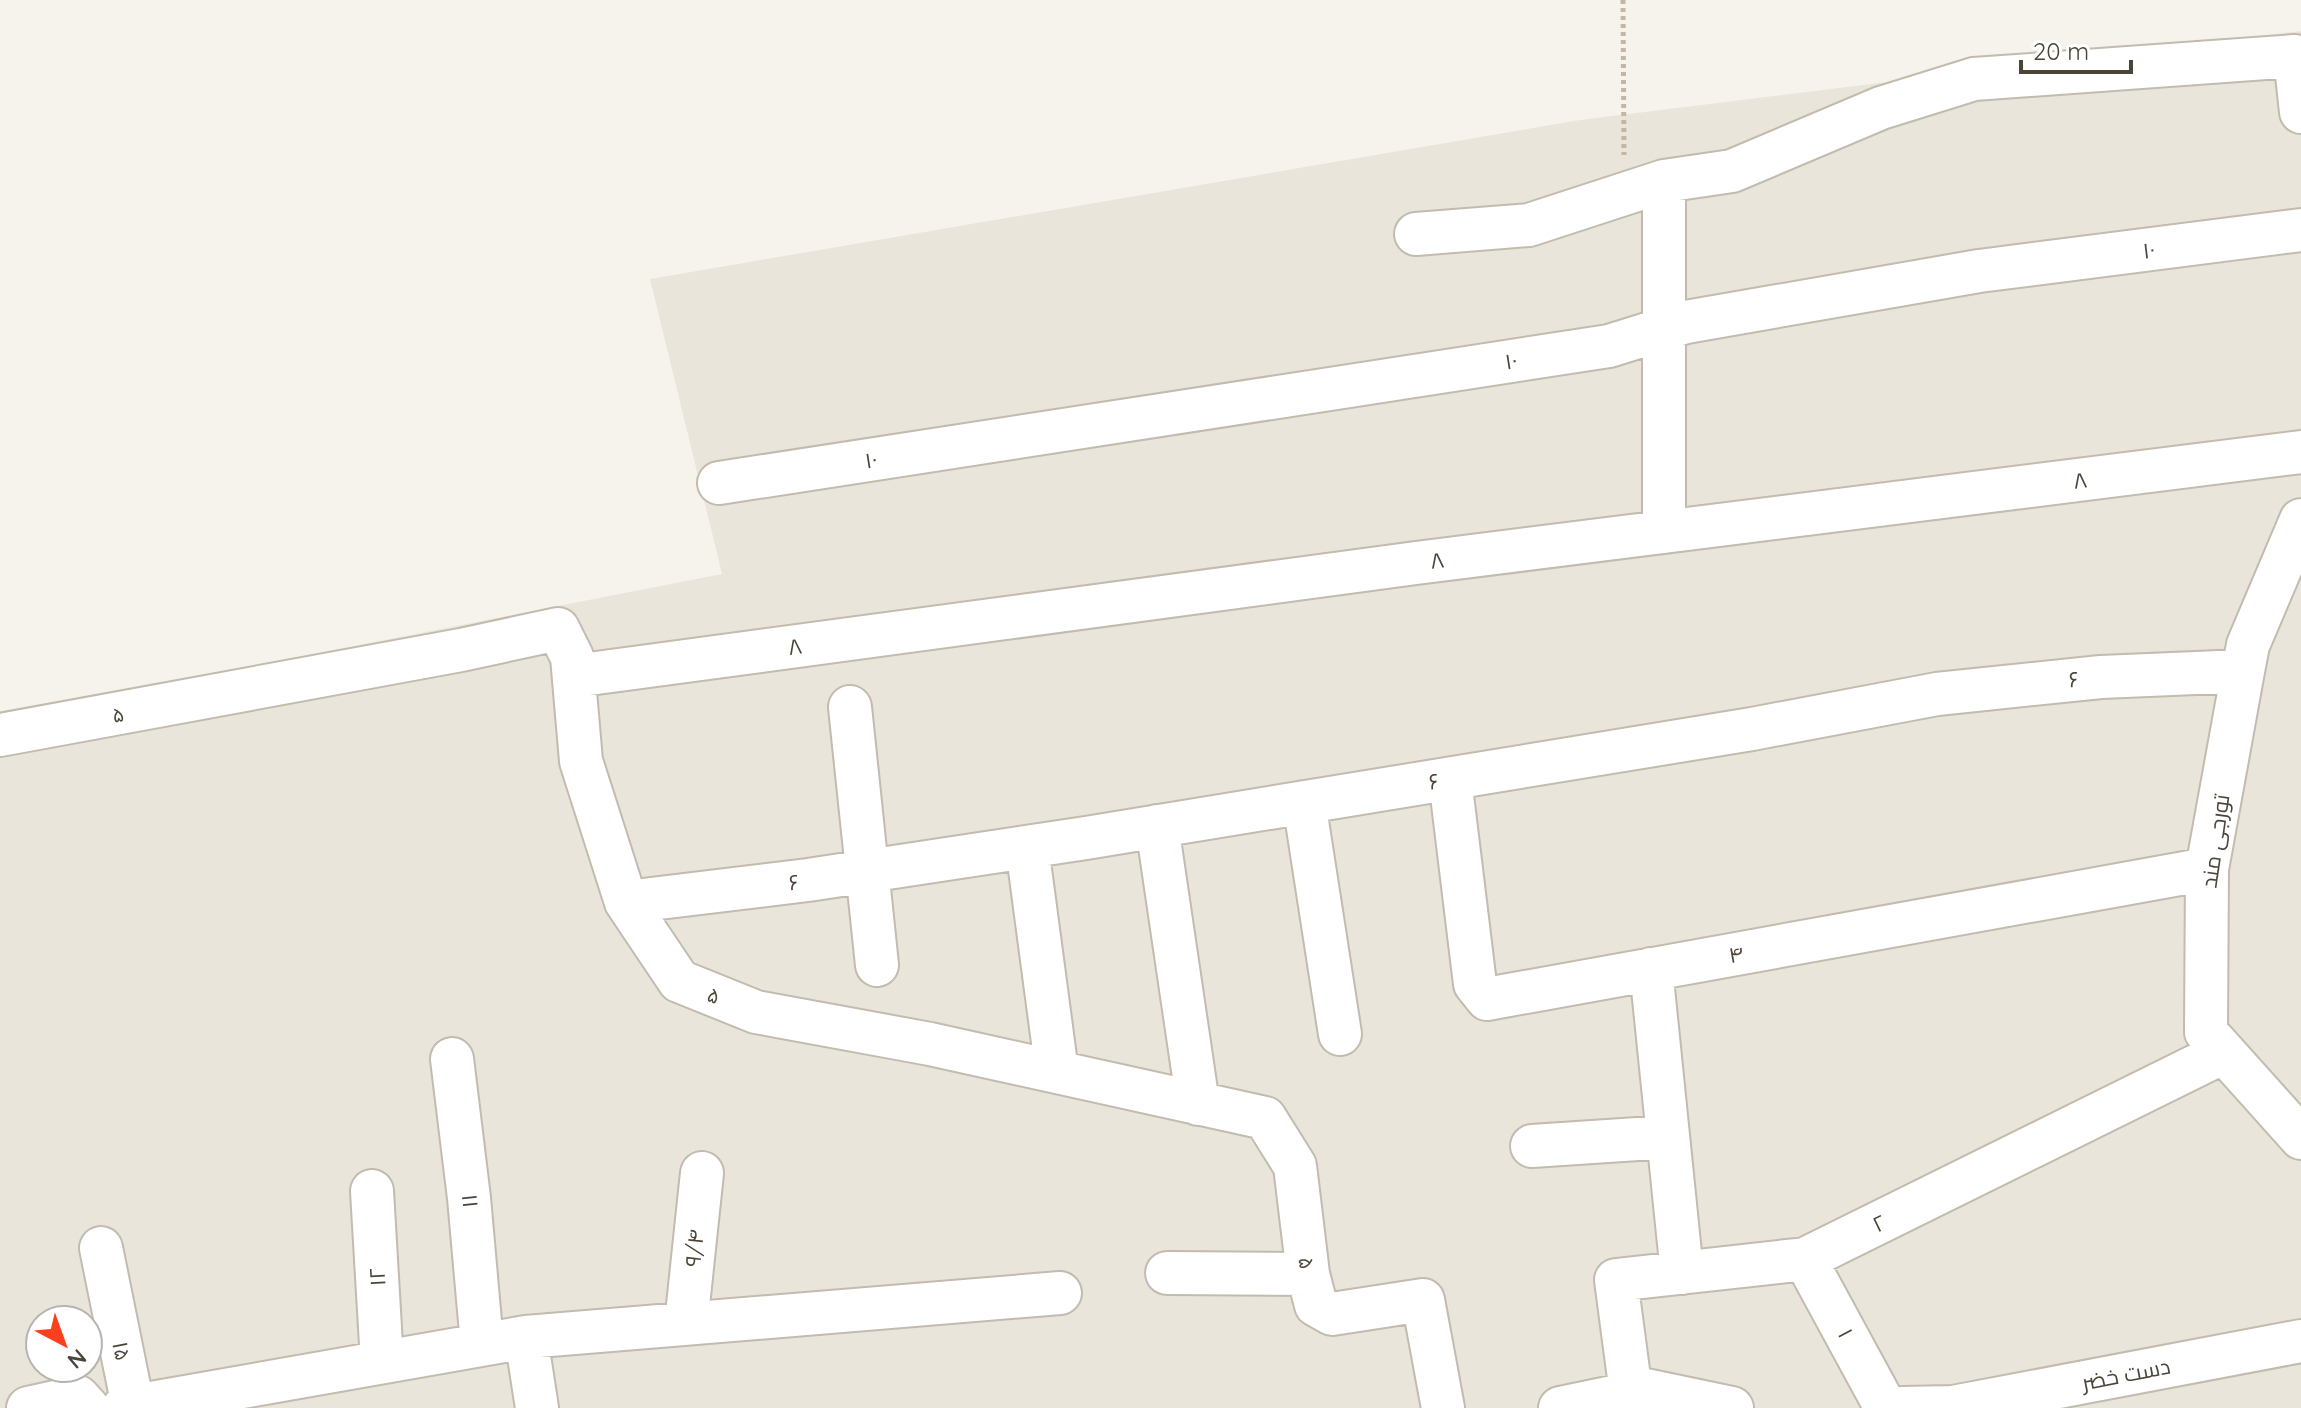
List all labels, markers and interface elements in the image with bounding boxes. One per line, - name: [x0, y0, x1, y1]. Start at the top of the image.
- scale bar: [2021, 24, 2131, 74]
- text: 20 m: [2033, 36, 2089, 66]
- street label: ۱۰: [2141, 235, 2157, 265]
- street label: ۱۰: [1503, 346, 1519, 376]
- street label: ۱۰: [863, 445, 879, 475]
- street label: ۸: [2071, 465, 2089, 495]
- street label: ۸: [1428, 545, 1446, 575]
- street label: ۸: [786, 631, 804, 661]
- street label: ۶: [2067, 665, 2081, 693]
- street label: ۵: [110, 699, 126, 729]
- street label: ۶: [1427, 766, 1441, 796]
- street label: تورجی مند: [2195, 792, 2235, 890]
- street label: ۶: [787, 867, 801, 897]
- street label: ۴: [1726, 939, 1746, 969]
- street label: ۵: [703, 980, 725, 1010]
- street label: ۱۱: [454, 1193, 484, 1209]
- street label: ۲: [1868, 1208, 1890, 1238]
- street label: ۹/۴: [678, 1228, 710, 1268]
- street label: ۵: [1292, 1255, 1322, 1271]
- street label: ۱۲: [363, 1267, 391, 1287]
- north arrow: [24, 1304, 104, 1384]
- street label: ۱: [1832, 1323, 1860, 1343]
- street label: ۱۵: [106, 1339, 138, 1363]
- text: N: [62, 1343, 92, 1375]
- street label: دست خضر: [2077, 1352, 2173, 1397]

